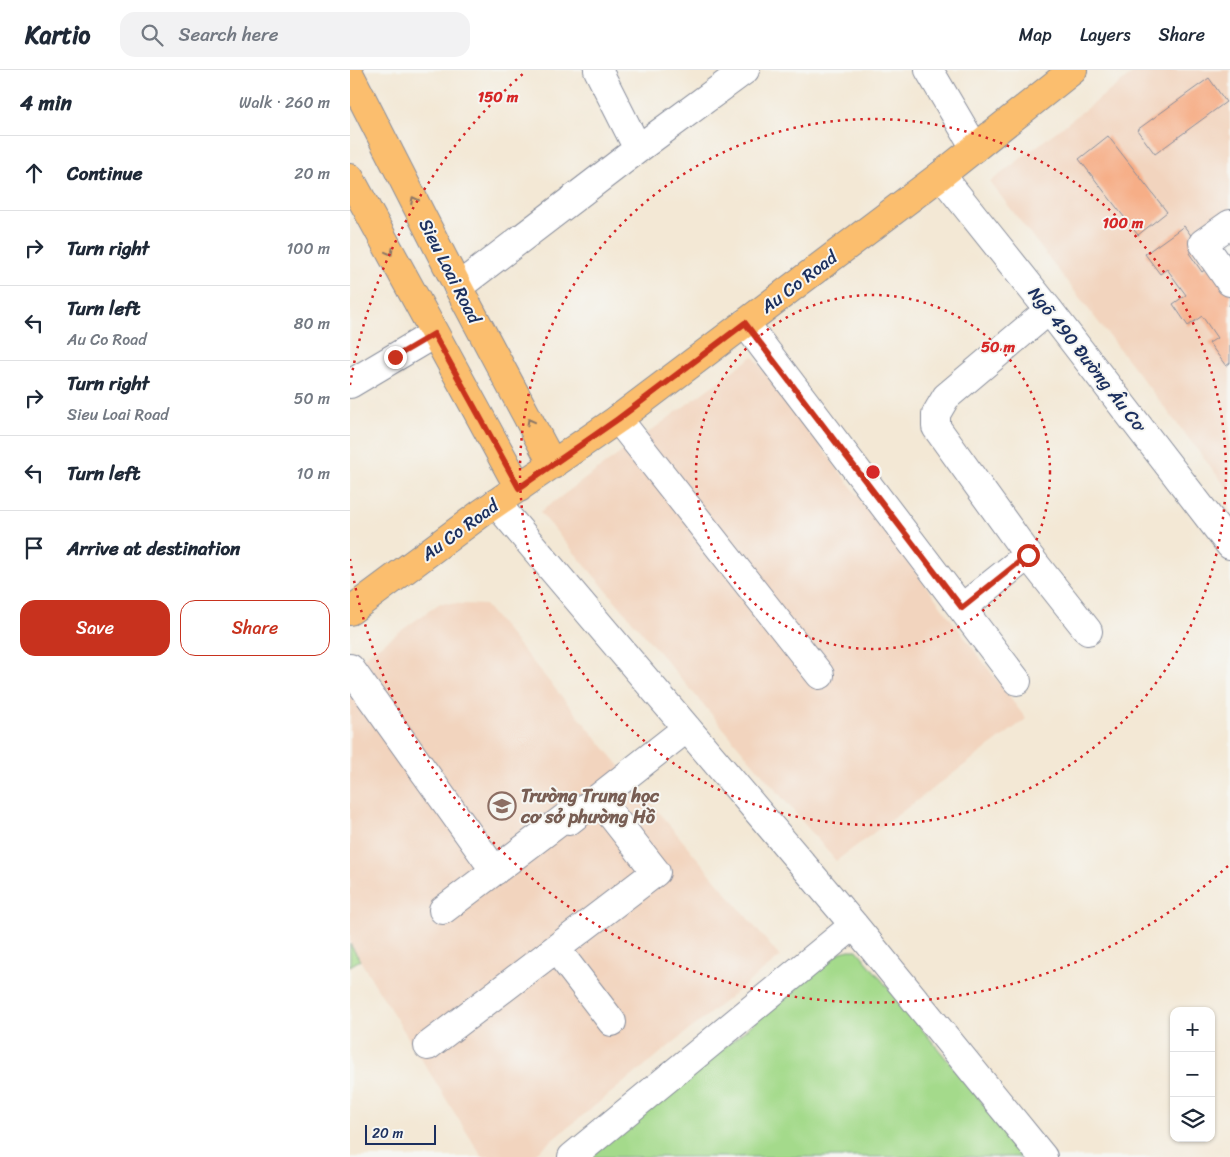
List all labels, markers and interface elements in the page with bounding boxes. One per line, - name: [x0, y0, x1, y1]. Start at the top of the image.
- search box: [120, 12, 470, 57]
- text: Kartio: [25, 14, 90, 56]
- text: Search here: [178, 18, 279, 51]
- text: Map: [1019, 19, 1052, 51]
- text: Layers: [1080, 19, 1131, 51]
- text: Share: [1159, 19, 1205, 51]
- icon: search: [138, 21, 166, 49]
- text: 4 min: [20, 84, 72, 122]
- text: 150 m: [478, 84, 519, 110]
- text: Walk · 260 m: [239, 88, 330, 117]
- text: Continue: [67, 157, 143, 190]
- icon: ahead: [20, 159, 48, 187]
- text: 20 m: [294, 159, 330, 188]
- one-way arrow: [410, 196, 420, 205]
- text: 100 m: [1103, 210, 1144, 236]
- street label: Sieu Loai Road: [410, 213, 491, 331]
- text: Turn right: [67, 232, 149, 265]
- icon: right: [20, 234, 48, 262]
- text: 100 m: [286, 234, 330, 263]
- street label: Au Co Road: [753, 241, 846, 322]
- one-way arrow: [383, 247, 393, 256]
- street label: Ngõ 490 Đường Âu Cơ: [1020, 279, 1155, 440]
- text: Turn left: [67, 292, 140, 325]
- icon: left: [20, 309, 48, 337]
- text: 80 m: [294, 309, 330, 338]
- text: Au Co Road: [67, 325, 147, 354]
- text: 50 m: [981, 334, 1016, 360]
- route end: [384, 346, 407, 369]
- text: Turn right: [67, 367, 149, 400]
- icon: right: [20, 384, 48, 412]
- text: 50 m: [294, 384, 330, 413]
- text: Sieu Loai Road: [67, 400, 169, 429]
- one-way arrow: [526, 418, 536, 427]
- text: Turn left: [67, 457, 140, 490]
- icon: left: [20, 459, 48, 487]
- text: 10 m: [297, 459, 330, 488]
- centre of rings: [864, 463, 882, 481]
- street label: Au Co Road: [414, 490, 507, 570]
- text: Arrive at destination: [67, 532, 240, 565]
- icon: arrive: [20, 534, 48, 562]
- route start: [1017, 544, 1040, 567]
- button: Save: [20, 600, 170, 656]
- button: Share: [180, 600, 330, 656]
- place label: Trường Trung học cơ sở phường Hồ: [520, 780, 660, 833]
- school or university icon: Trường Trung học cơ sở phường Hồ: [487, 791, 517, 821]
- map controls: [1170, 1007, 1215, 1142]
- button: +: [1170, 1007, 1215, 1052]
- button: −: [1170, 1052, 1215, 1097]
- button: layers: [1170, 1097, 1215, 1142]
- text: 20 m: [372, 1121, 403, 1146]
- scale bar: [365, 1122, 436, 1145]

